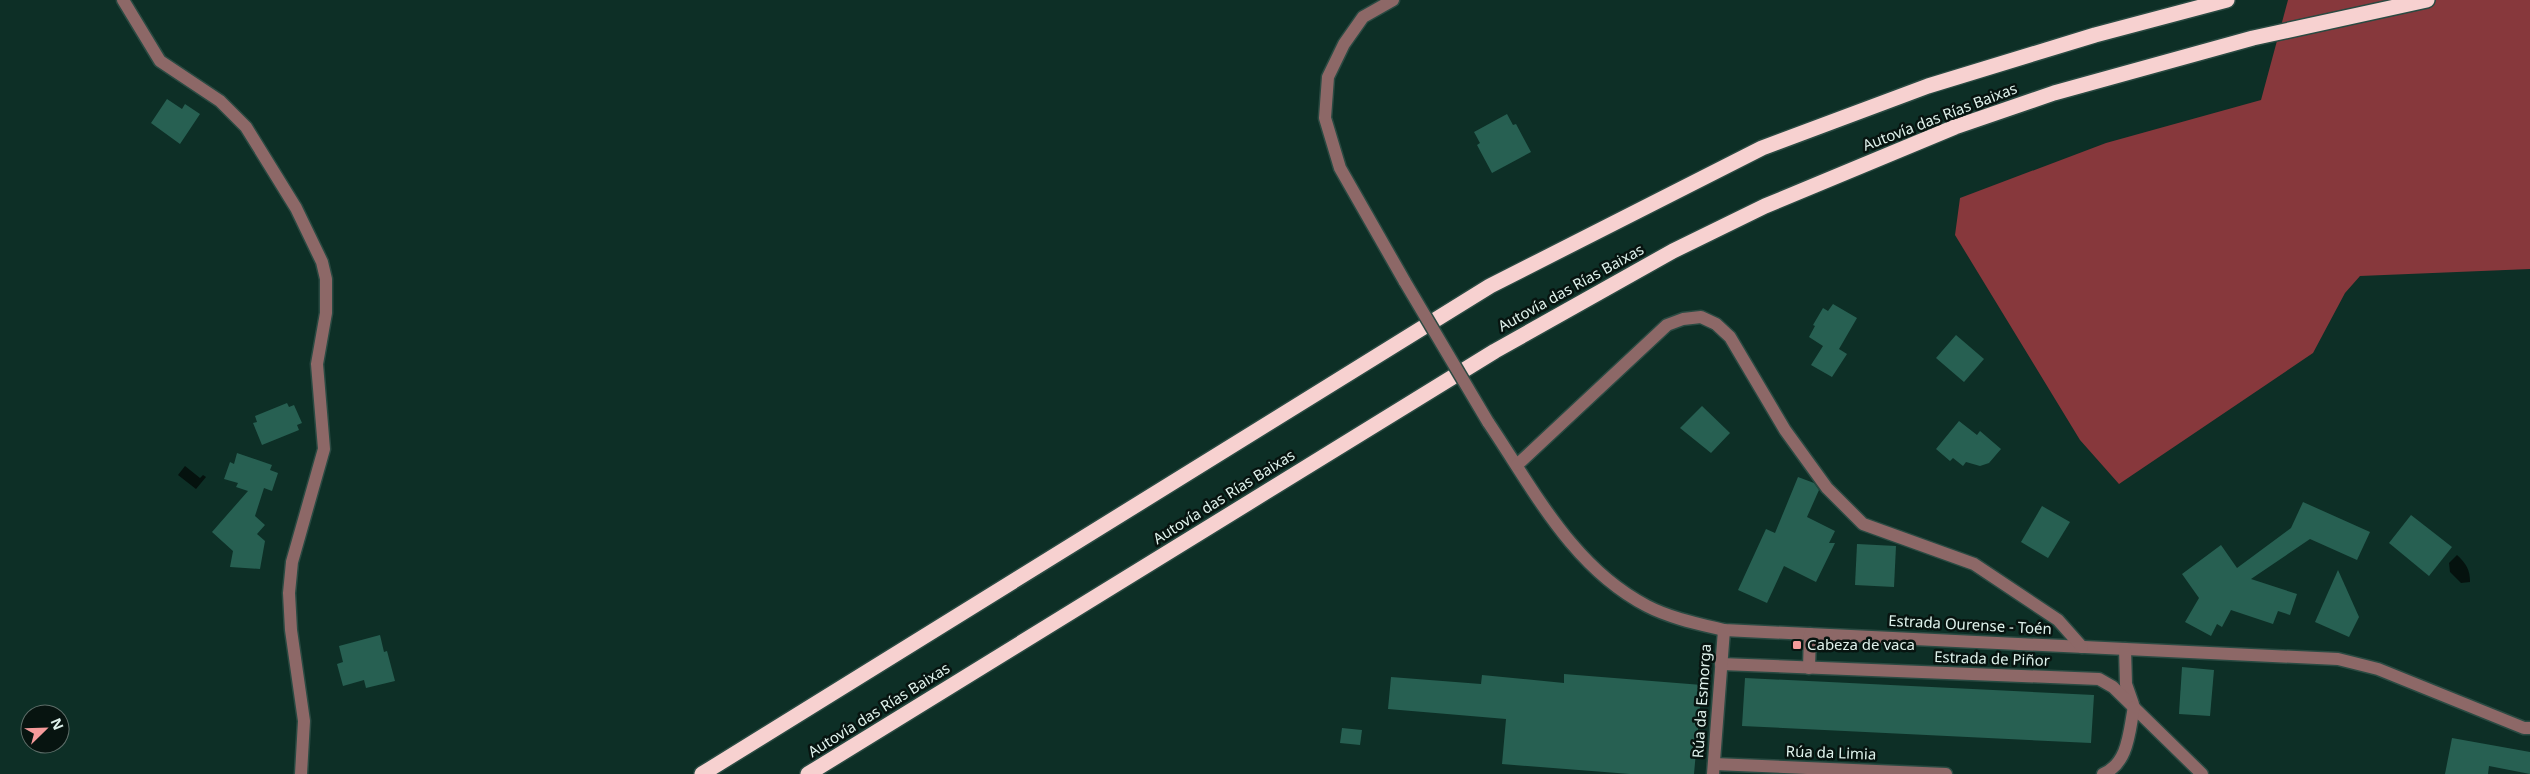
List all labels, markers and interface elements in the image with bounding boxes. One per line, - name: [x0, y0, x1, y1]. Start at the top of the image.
- street label: Autovía das Rías Baixas: [1860, 77, 2020, 155]
- street label: Autovía das Rías Baixas: [1494, 239, 1647, 336]
- street label: Autovía das Rías Baixas: [1149, 444, 1298, 548]
- street label: Estrada Ourense - Toén: [1888, 610, 2052, 638]
- place label: Cabeza de vaca: [1807, 634, 1915, 654]
- marker: Cabeza de vaca: [1791, 639, 1803, 651]
- street label: Rúa da Esmorga: [1687, 643, 1715, 759]
- street label: Estrada de Piñor: [1934, 646, 2050, 670]
- street label: Autovía das Rías Baixas: [804, 657, 953, 761]
- north arrow: [20, 704, 70, 754]
- text: N: [46, 715, 68, 733]
- street label: Rúa da Limia: [1785, 740, 1877, 764]

